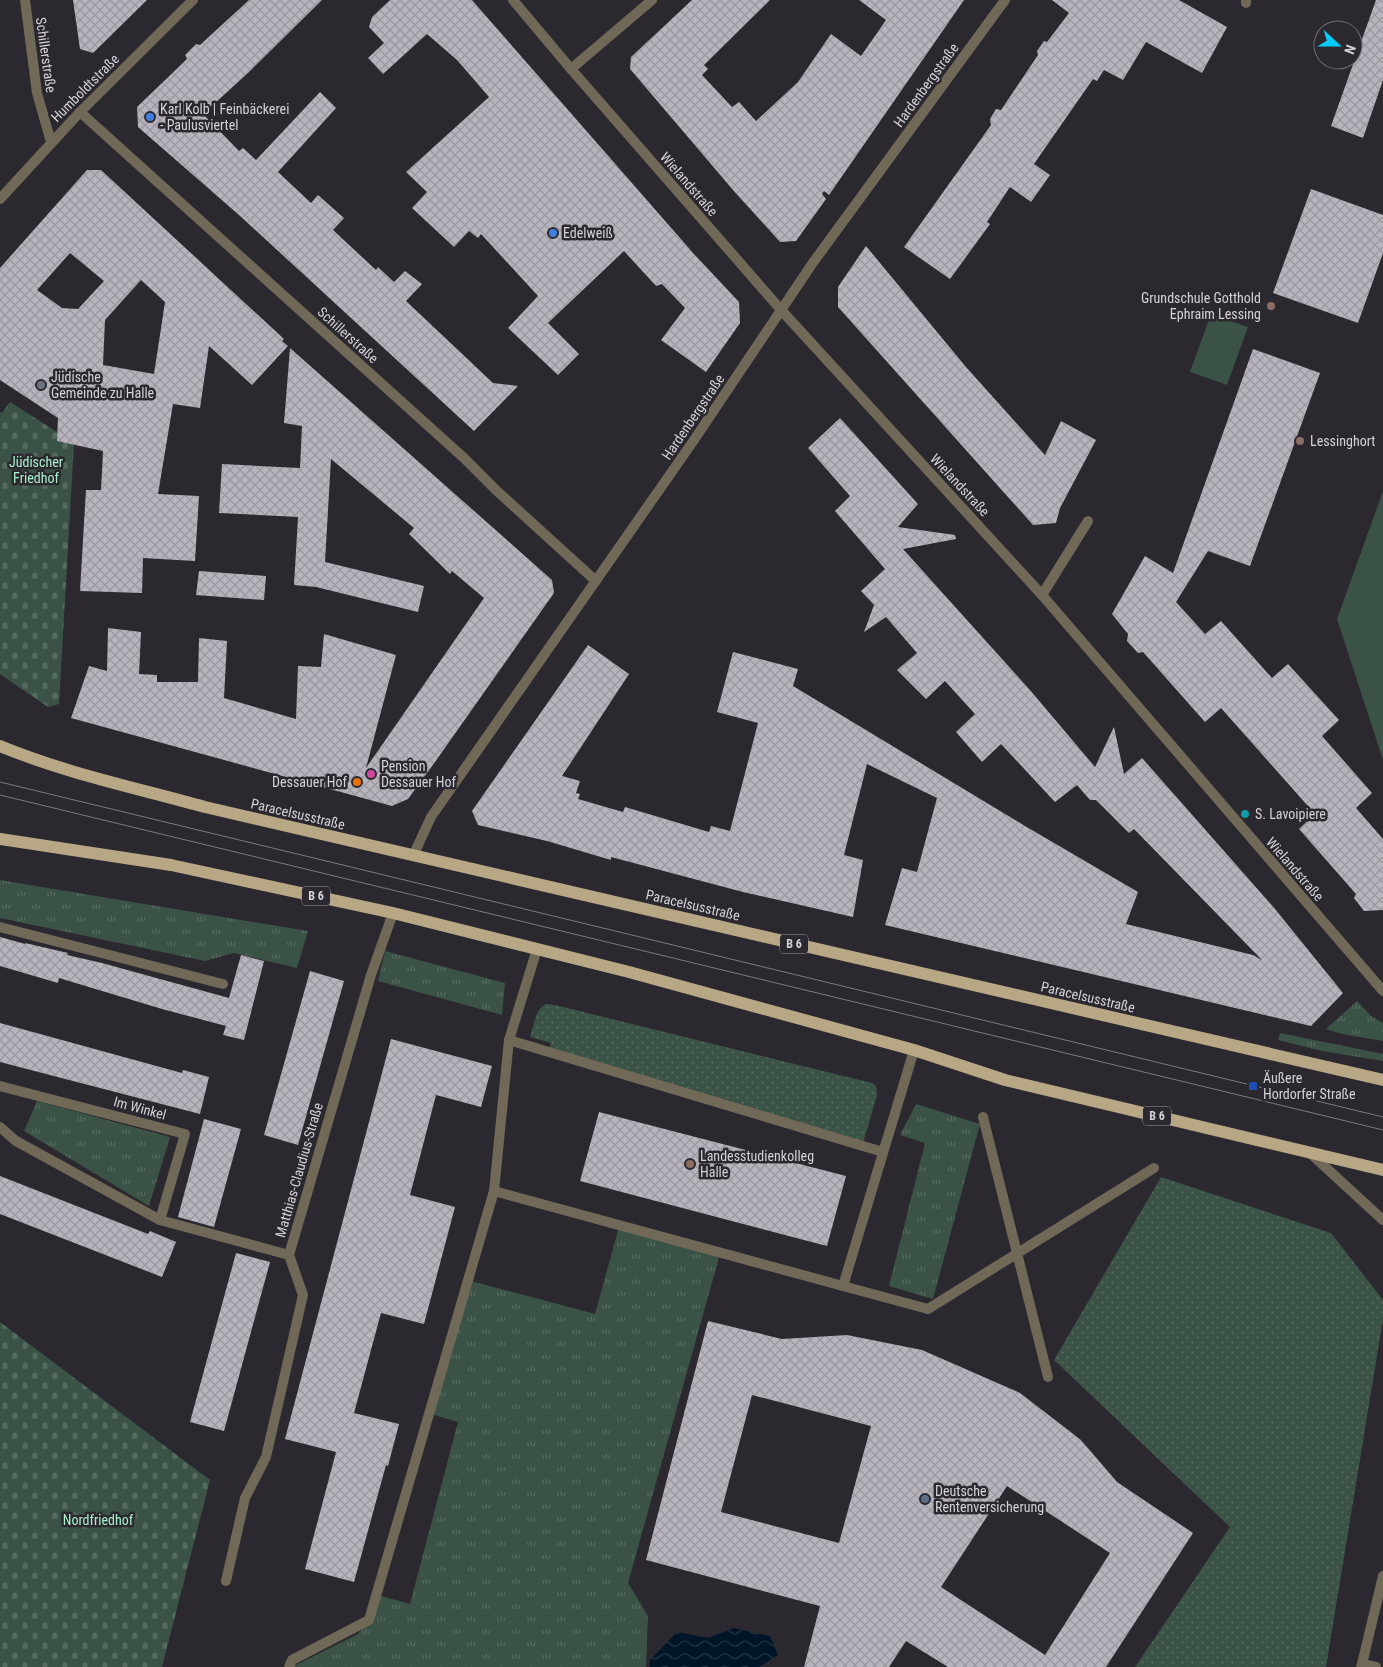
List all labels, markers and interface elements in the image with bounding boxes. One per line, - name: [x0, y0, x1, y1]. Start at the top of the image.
- street label: Schillerstraße: [33, 16, 59, 94]
- north arrow: [1313, 20, 1363, 70]
- street label: Hardenbergstraße: [890, 40, 962, 130]
- text: N: [1341, 43, 1359, 57]
- street label: Humboldtstraße: [48, 50, 123, 125]
- place label: Karl Kolb | Feinbäckerei - Paulusviertel: [160, 101, 289, 133]
- marker: Karl Kolb | Feinbäckerei - Paulusviertel: [144, 111, 156, 123]
- street label: Wielandstraße: [657, 149, 721, 219]
- place label: Edelweiß: [563, 225, 613, 241]
- marker: Edelweiß: [547, 227, 559, 239]
- place label: Grundschule Gotthold Ephraim Lessing: [1141, 290, 1261, 322]
- marker: Grundschule Gotthold Ephraim Lessing: [1265, 300, 1277, 312]
- street label: Schillerstraße: [314, 304, 382, 367]
- place label: Jüdische Gemeinde zu Halle: [51, 369, 155, 401]
- street label: Hardenbergstraße: [659, 371, 728, 463]
- marker: Jüdische Gemeinde zu Halle: [35, 379, 47, 391]
- place label: Lessinghort: [1310, 433, 1375, 449]
- marker: Lessinghort: [1294, 435, 1306, 447]
- street label: Wielandstraße: [927, 451, 993, 520]
- park label: Jüdischer Friedhof: [9, 454, 63, 486]
- place label: Pension Dessauer Hof: [381, 758, 457, 790]
- marker: Pension Dessauer Hof: [365, 768, 377, 780]
- place label: Dessauer Hof: [272, 774, 348, 790]
- marker: Dessauer Hof: [351, 776, 363, 788]
- street label: Paracelsusstraße: [249, 795, 347, 833]
- place label: S. Lavoipiere: [1255, 806, 1326, 822]
- marker: S. Lavoipiere: [1239, 808, 1251, 820]
- street label: Wielandstraße: [1263, 834, 1327, 904]
- road number: B 6: [302, 886, 330, 906]
- street label: Paracelsusstraße: [644, 886, 742, 924]
- road number: B 6: [780, 934, 808, 954]
- street label: Paracelsusstraße: [1039, 978, 1137, 1016]
- place label: Äußere Hordorfer Straße: [1263, 1070, 1356, 1102]
- marker: Äußere Hordorfer Straße: [1247, 1080, 1259, 1092]
- street label: Im Winkel: [112, 1093, 168, 1123]
- street label: Matthias-Claudius-Straße: [272, 1100, 326, 1239]
- road number: B 6: [1143, 1106, 1171, 1126]
- place label: Landesstudienkolleg Halle: [700, 1148, 814, 1180]
- marker: Landesstudienkolleg Halle: [684, 1158, 696, 1170]
- place label: Deutsche Rentenversicherung: [935, 1483, 1044, 1515]
- marker: Deutsche Rentenversicherung: [919, 1493, 931, 1505]
- park label: Nordfriedhof: [63, 1512, 134, 1528]

